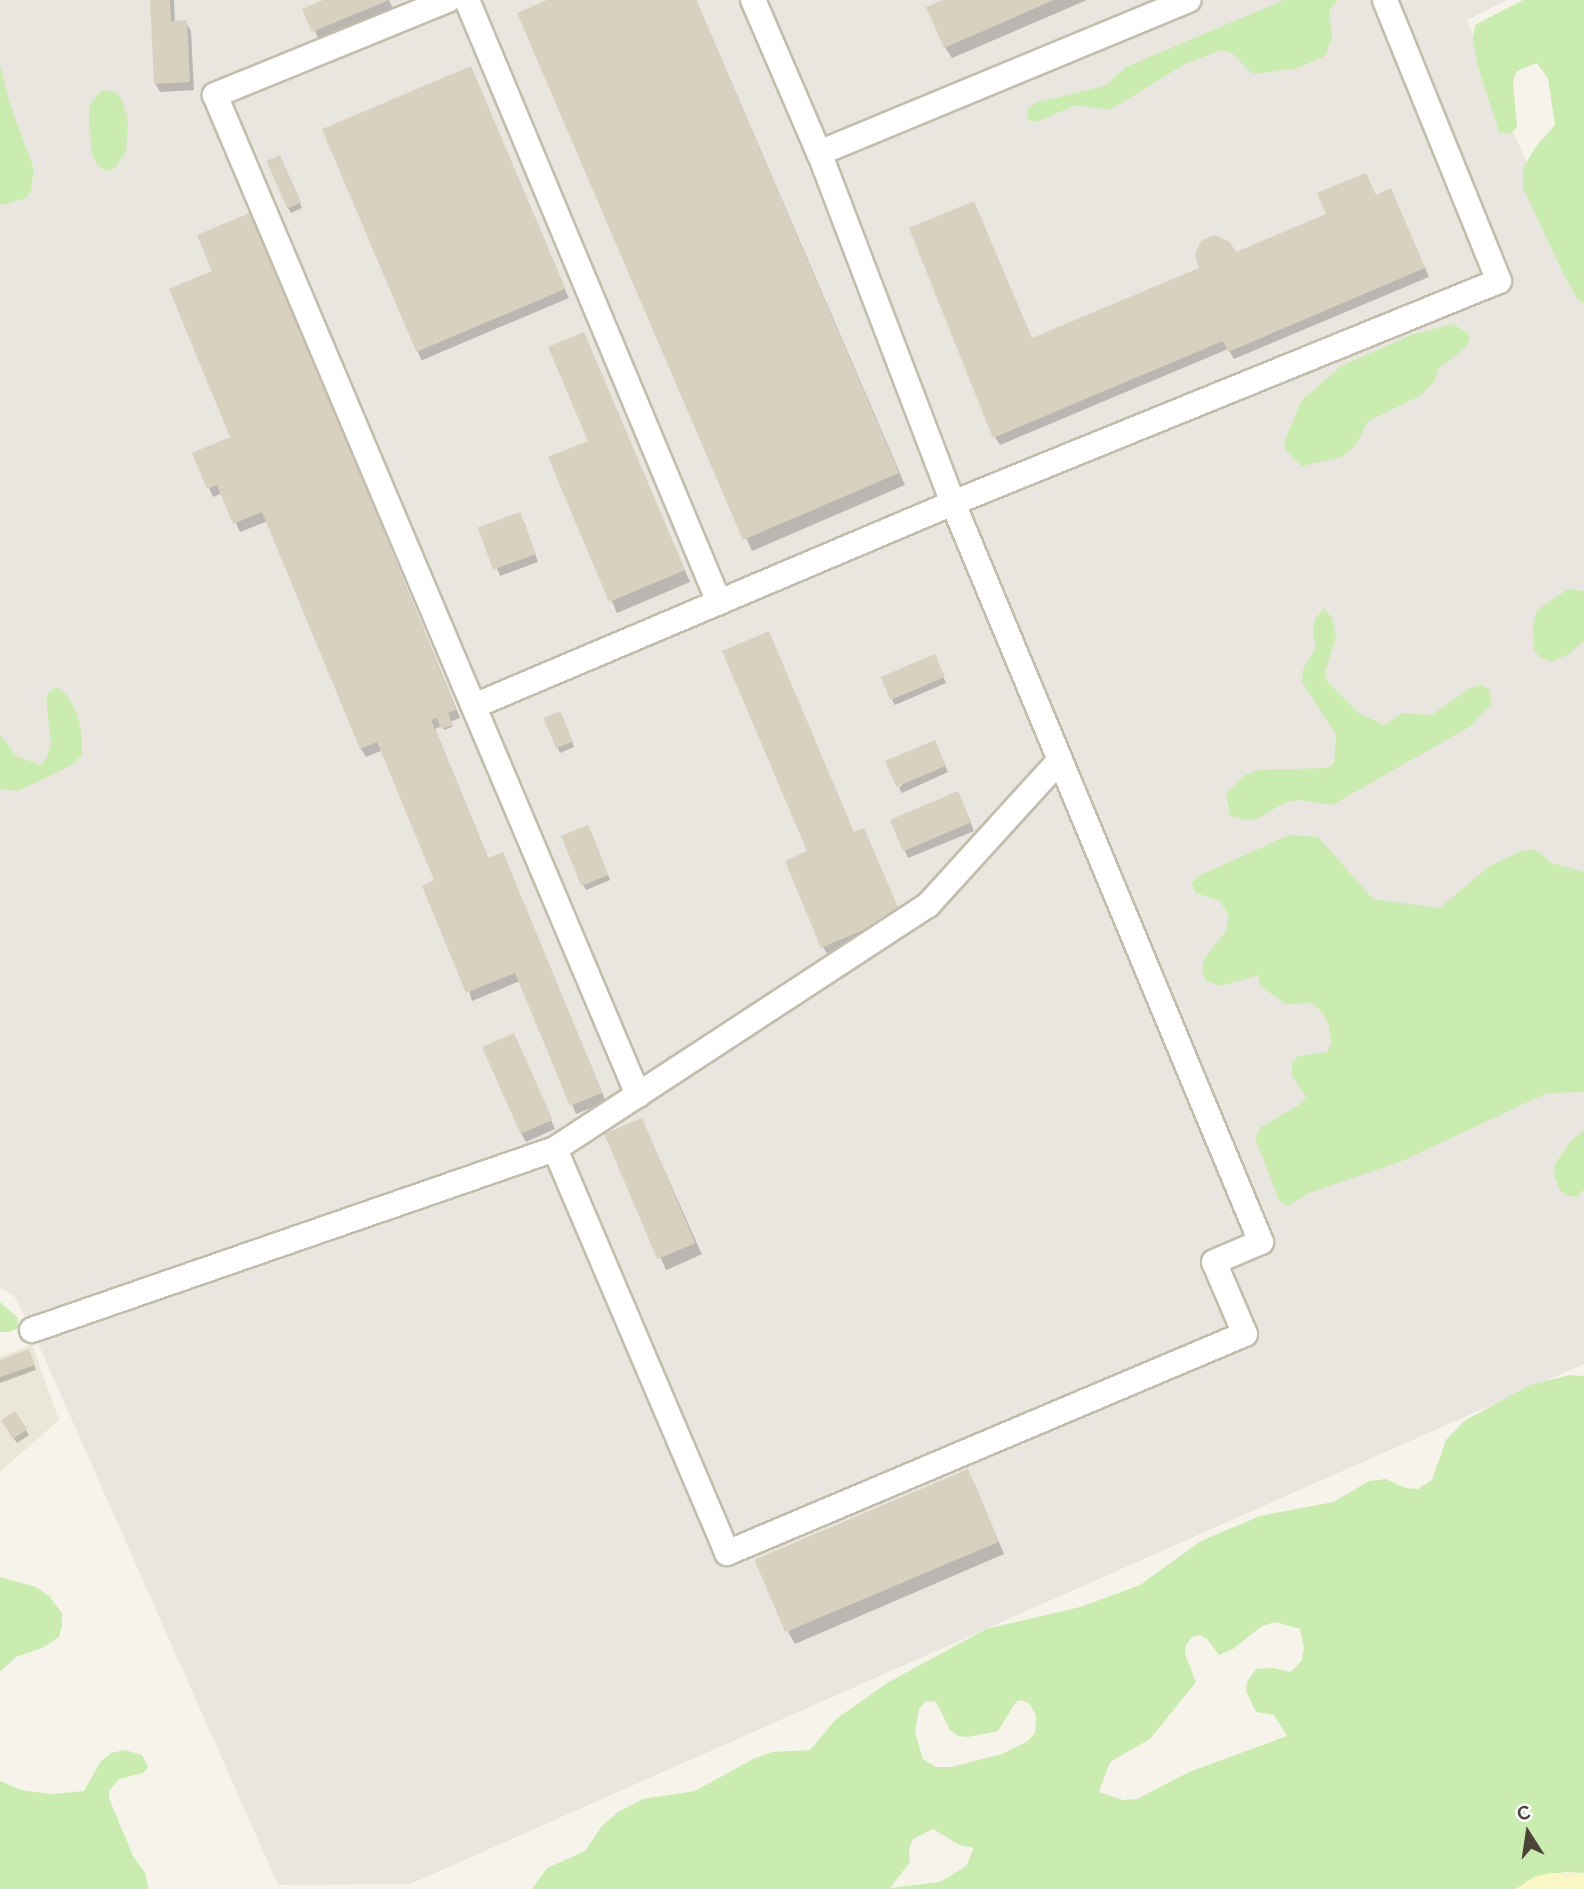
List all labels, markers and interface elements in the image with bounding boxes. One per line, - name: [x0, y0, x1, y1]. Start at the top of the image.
- north arrow: [1493, 1798, 1563, 1868]
- text: С: [1515, 1800, 1532, 1825]

